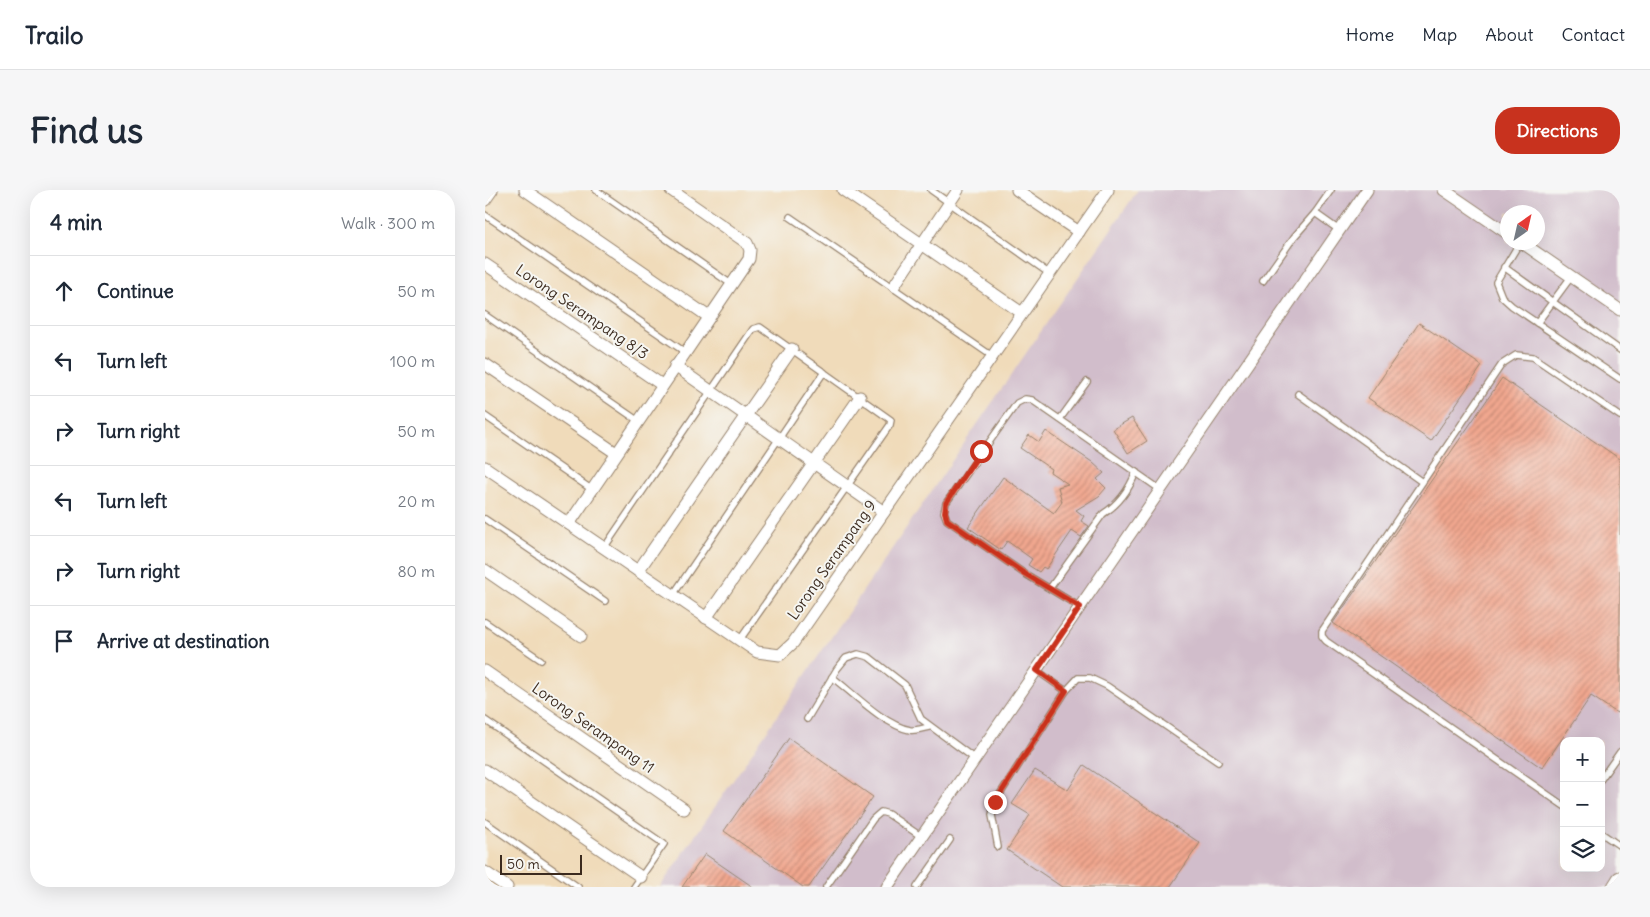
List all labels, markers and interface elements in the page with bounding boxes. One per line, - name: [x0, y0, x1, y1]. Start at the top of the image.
- text: Trailo: [25, 20, 83, 50]
- text: Home: [1346, 23, 1394, 46]
- text: Map: [1422, 23, 1457, 46]
- text: About: [1485, 23, 1533, 46]
- text: Contact: [1561, 23, 1625, 46]
- button: Directions: [1495, 107, 1620, 154]
- text: Find us: [30, 108, 143, 152]
- north arrow: [1500, 205, 1545, 250]
- text: 4 min: [50, 209, 102, 236]
- text: Walk · 300 m: [341, 213, 435, 233]
- street label: Lorong Serampang 8/3: [512, 260, 652, 363]
- icon: ahead: [50, 277, 78, 305]
- text: Continue: [97, 279, 174, 303]
- text: 50 m: [397, 281, 435, 301]
- icon: left: [50, 347, 78, 375]
- text: Turn left: [97, 349, 167, 373]
- text: 100 m: [390, 351, 435, 371]
- icon: right: [50, 417, 78, 445]
- text: Turn right: [97, 419, 180, 443]
- text: 50 m: [397, 421, 435, 441]
- route start: [970, 440, 993, 463]
- icon: left: [50, 487, 78, 515]
- text: Turn left: [97, 489, 167, 513]
- text: 20 m: [398, 491, 435, 511]
- street label: Lorong Serampang 9: [783, 496, 880, 623]
- icon: right: [50, 557, 78, 585]
- text: Turn right: [97, 559, 180, 583]
- text: 80 m: [397, 561, 435, 581]
- icon: arrive: [50, 627, 78, 655]
- text: Arrive at destination: [97, 629, 270, 653]
- street label: Lorong Serampang 11: [528, 678, 658, 777]
- map controls: [1560, 737, 1605, 872]
- button: +: [1560, 737, 1605, 782]
- button: −: [1560, 782, 1605, 827]
- route end: [984, 791, 1007, 814]
- button: layers: [1560, 827, 1605, 872]
- scale bar: [500, 852, 583, 875]
- text: 50 m: [507, 855, 540, 873]

